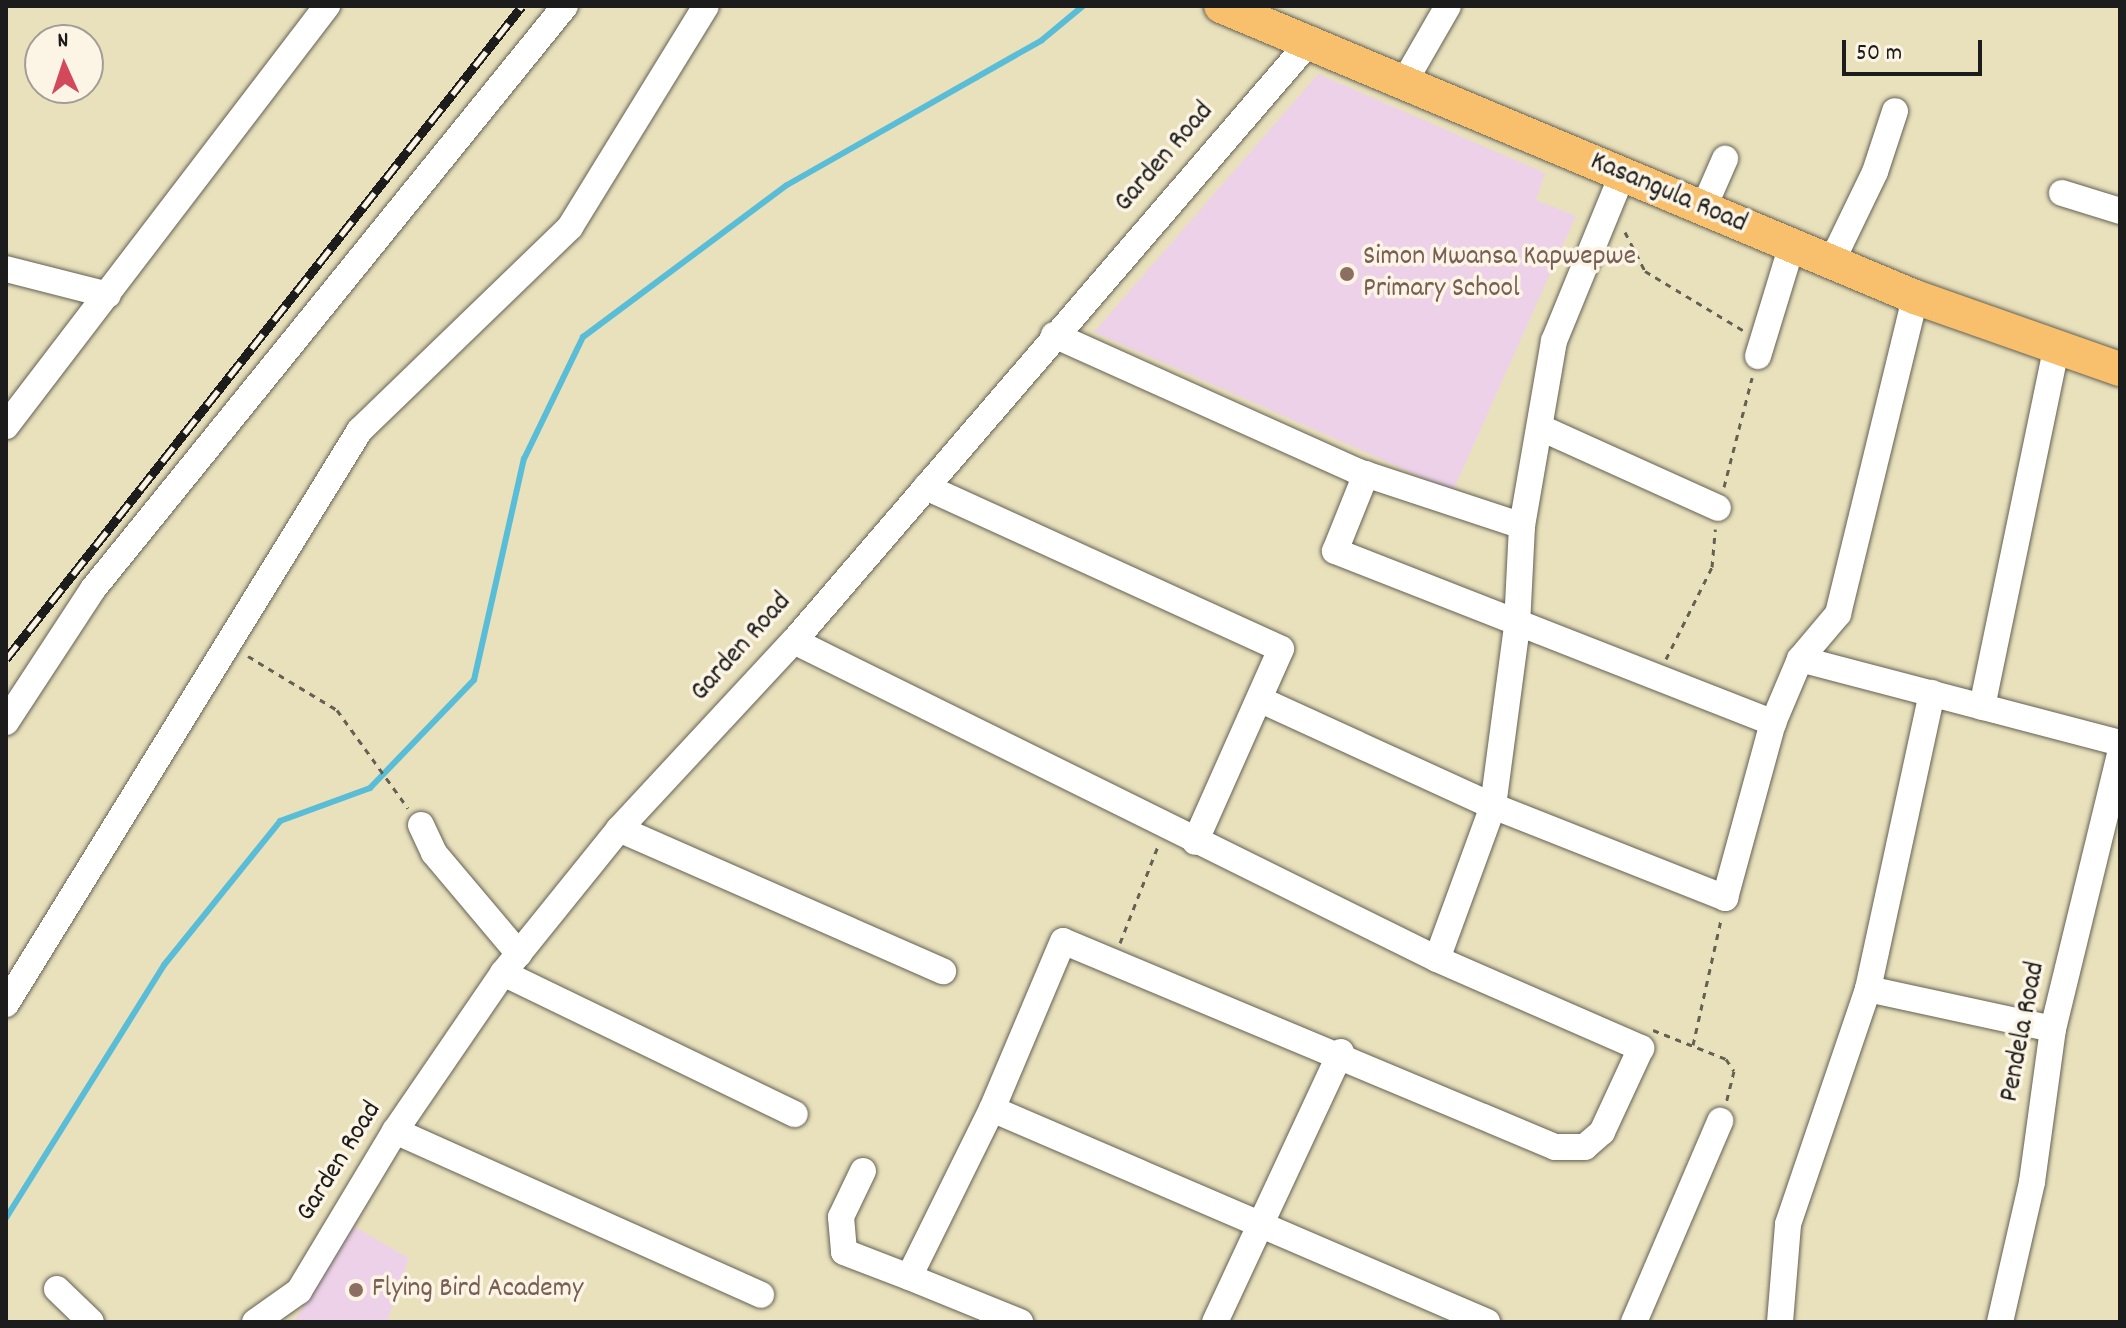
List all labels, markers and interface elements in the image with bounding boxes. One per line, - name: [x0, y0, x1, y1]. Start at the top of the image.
- north arrow: [24, 24, 104, 104]
- scale bar: [1846, 24, 1986, 74]
- text: N: [57, 26, 69, 57]
- text: 50 m: [1856, 37, 1902, 71]
- street label: Garden Road: [1108, 96, 1222, 220]
- street label: Kasangula Road: [1585, 146, 1751, 242]
- place label: Simon Mwansa Kapwepwe Primary School: [1363, 241, 1636, 307]
- marker: Simon Mwansa Kapwepwe Primary School: [1338, 265, 1356, 283]
- street label: Garden Road: [684, 587, 800, 709]
- street label: Pendela Road: [1994, 959, 2054, 1105]
- street label: Garden Road: [290, 1096, 390, 1228]
- place label: Flying Bird Academy: [372, 1273, 583, 1307]
- marker: Flying Bird Academy: [347, 1281, 365, 1299]

